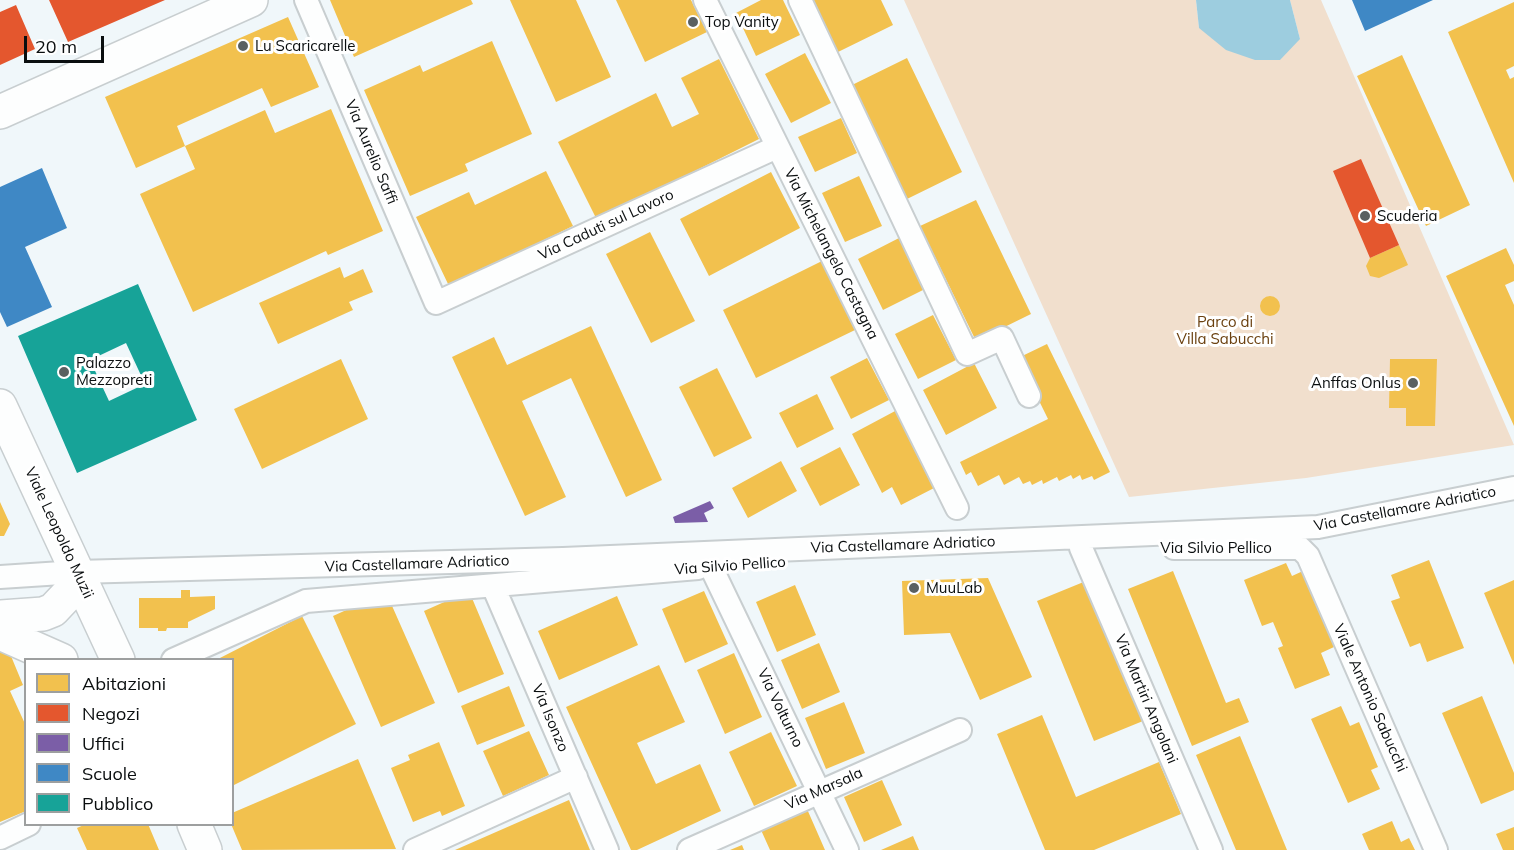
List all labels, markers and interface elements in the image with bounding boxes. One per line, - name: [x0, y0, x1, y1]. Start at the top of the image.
- place label: Top Vanity: [705, 13, 779, 31]
- marker: Top Vanity: [686, 15, 700, 29]
- scale bar: [27, 24, 106, 62]
- text: 20 m: [35, 35, 77, 58]
- place label: Lu Scaricarelle: [255, 37, 355, 55]
- marker: Lu Scaricarelle: [236, 39, 250, 53]
- street label: Via Aurelio Saffi: [341, 97, 401, 207]
- street label: Via Michelangelo Castagna: [780, 165, 882, 343]
- street label: Via Caduti sul Lavoro: [535, 186, 677, 264]
- place label: Scuderia: [1377, 207, 1438, 225]
- marker: Scuderia: [1358, 209, 1372, 223]
- park label: Parco di Villa Sabucchi: [1176, 313, 1274, 348]
- place label: Palazzo Mezzopreti: [76, 354, 152, 389]
- marker: Palazzo Mezzopreti: [57, 365, 71, 379]
- place label: Anffas Onlus: [1311, 374, 1401, 392]
- marker: Anffas Onlus: [1406, 376, 1420, 390]
- street label: Viale Leopoldo Muzii: [21, 465, 97, 601]
- street label: Via Castellamare Adriatico: [1312, 483, 1498, 535]
- street label: Via Castellamare Adriatico: [810, 533, 996, 557]
- street label: Via Silvio Pellico: [1160, 539, 1272, 557]
- street label: Via Castellamare Adriatico: [324, 552, 510, 576]
- street label: Via Silvio Pellico: [674, 553, 786, 579]
- place label: MuuLab: [926, 579, 982, 597]
- marker: MuuLab: [907, 581, 921, 595]
- street label: Viale Antonio Sabucchi: [1329, 621, 1411, 775]
- street label: Via Martiri Angolani: [1111, 632, 1181, 766]
- legend: [24, 658, 234, 826]
- street label: Via Volturno: [753, 666, 807, 750]
- text: Abitazioni: [82, 672, 166, 695]
- street label: Via Isonzo: [528, 681, 572, 755]
- text: Negozi: [82, 702, 140, 725]
- text: Uffici: [82, 732, 124, 755]
- text: Scuole: [82, 762, 137, 785]
- street label: Via Marsala: [782, 764, 866, 814]
- text: Pubblico: [82, 792, 153, 815]

